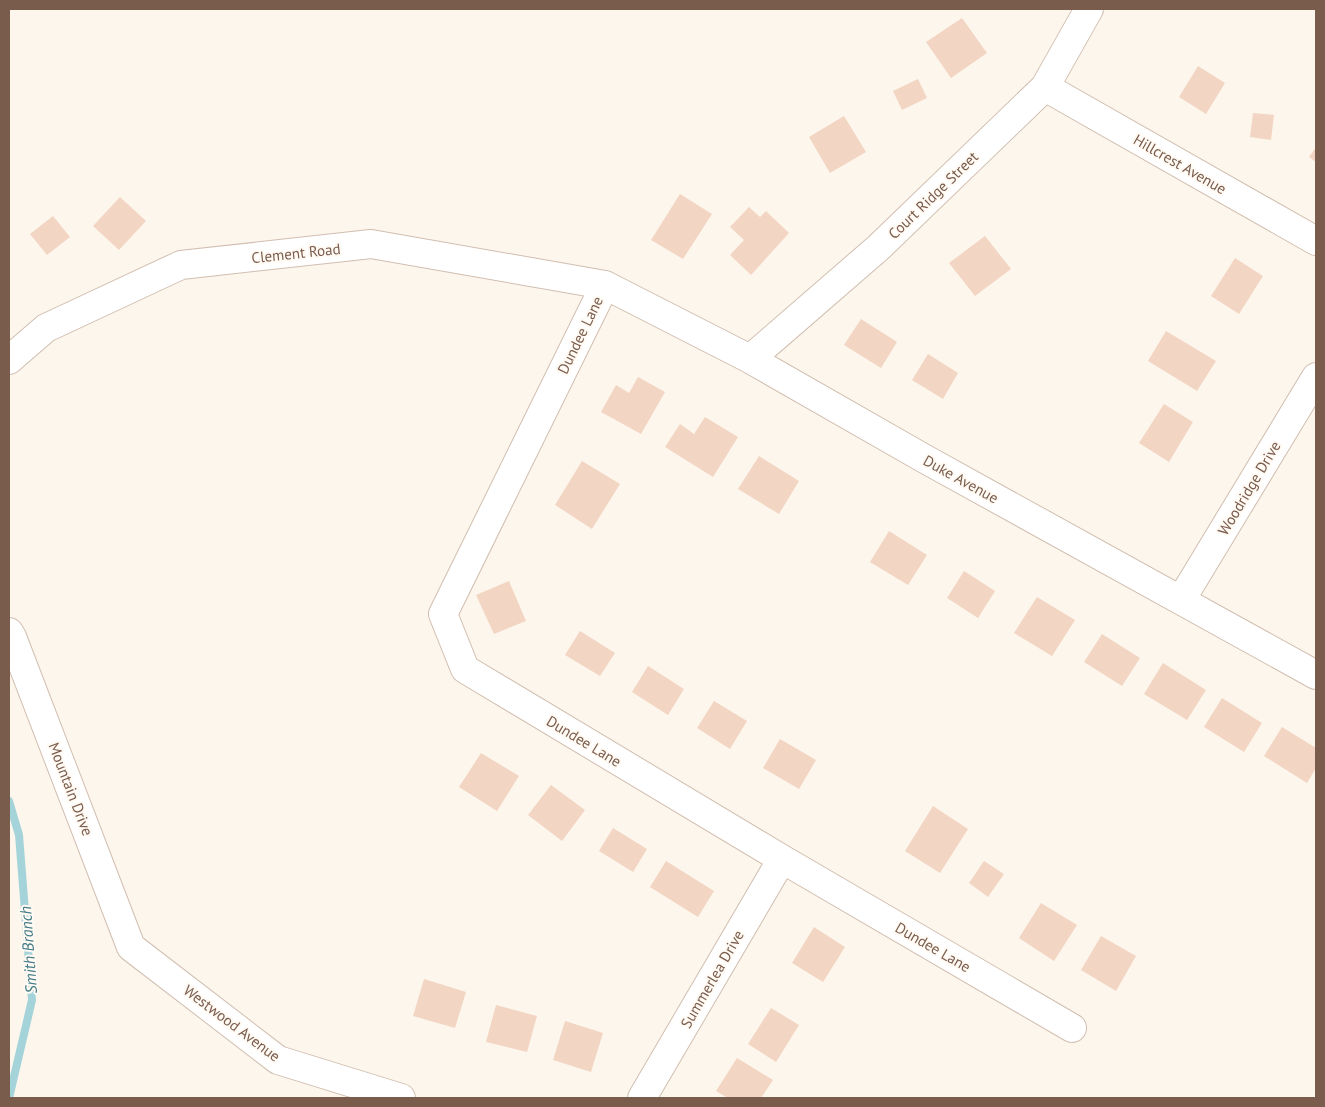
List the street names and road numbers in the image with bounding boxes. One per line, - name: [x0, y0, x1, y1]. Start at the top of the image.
- street label: Hillcrest Avenue: [1130, 130, 1230, 198]
- street label: Court Ridge Street: [884, 147, 982, 243]
- street label: Clement Road: [251, 239, 341, 267]
- street label: Dundee Lane: [553, 293, 607, 377]
- street label: Woodridge Drive: [1213, 437, 1285, 539]
- street label: Duke Avenue: [920, 451, 1002, 507]
- street label: Dundee Lane: [543, 711, 625, 771]
- street label: Mountain Drive: [44, 740, 98, 838]
- street label: Dundee Lane: [892, 918, 974, 976]
- street label: Summerlea Drive: [676, 927, 748, 1031]
- street label: Westwood Avenue: [180, 980, 284, 1066]

